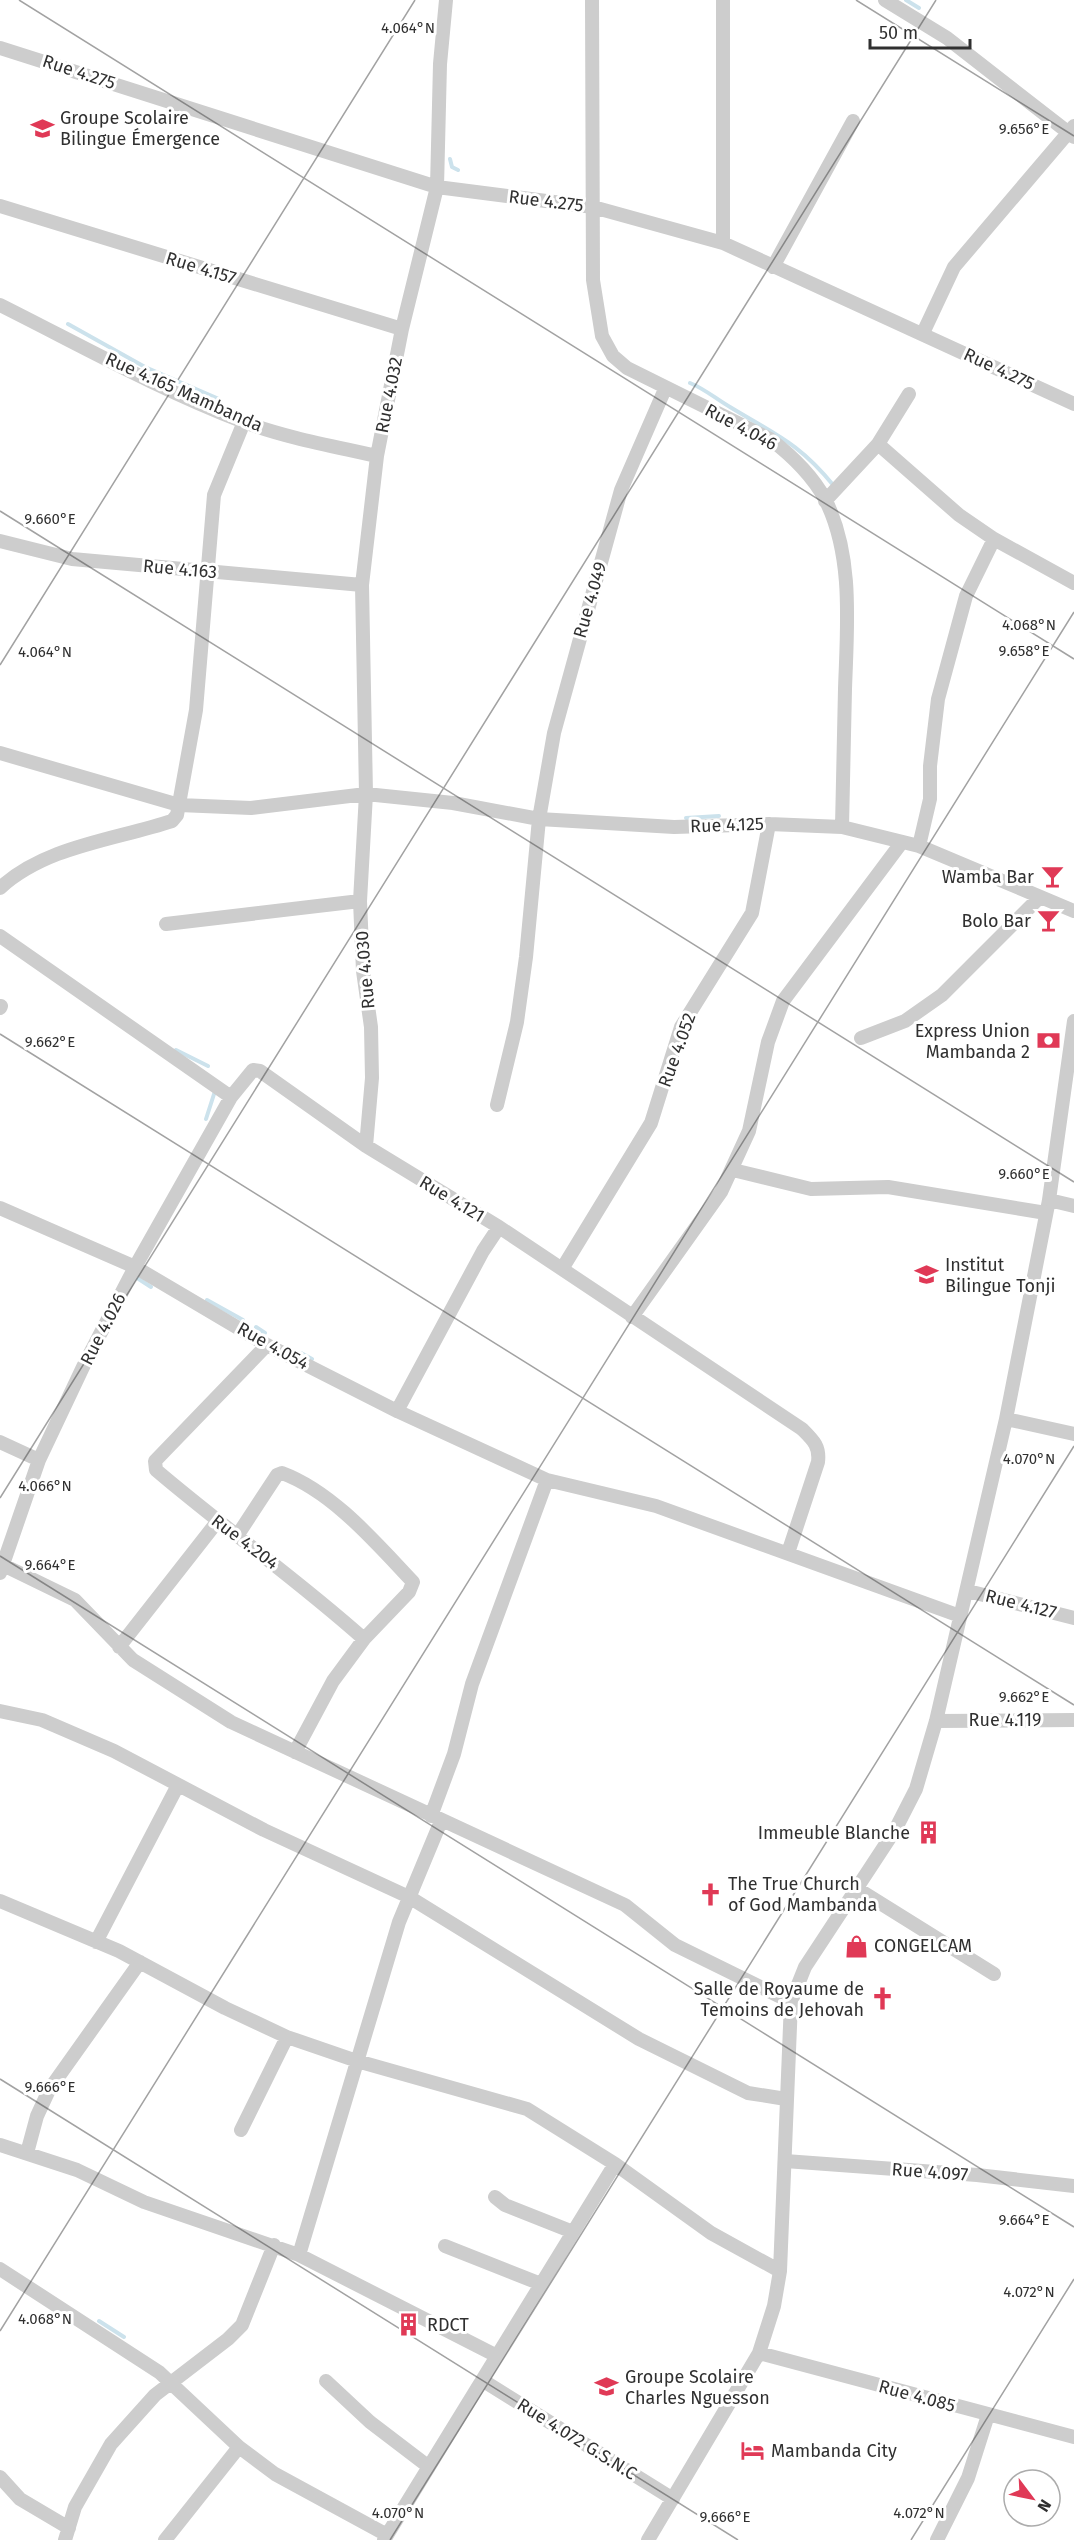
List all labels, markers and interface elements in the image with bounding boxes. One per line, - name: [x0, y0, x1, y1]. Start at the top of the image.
- scale bar: [870, 12, 970, 50]
- text: 4.064°N: [381, 19, 435, 37]
- text: 50 m: [879, 22, 918, 44]
- street label: Rue 4.275: [40, 50, 118, 94]
- place label: Groupe Scolaire Bilingue Émergence: [60, 107, 220, 150]
- school or university icon: Groupe Scolaire Bilingue Émergence: [29, 115, 55, 141]
- text: 9.656°E: [999, 120, 1049, 138]
- street label: Rue 4.275: [507, 185, 585, 217]
- street label: Rue 4.157: [163, 247, 239, 289]
- street label: Rue 4.275: [960, 343, 1038, 395]
- street label: Rue 4.165 Mambanda: [102, 347, 266, 437]
- street label: Rue 4.032: [371, 355, 407, 435]
- street label: Rue 4.046: [701, 399, 781, 455]
- text: 9.660°E: [24, 510, 76, 528]
- street label: Rue 4.163: [142, 555, 218, 583]
- street label: Rue 4.049: [569, 559, 611, 641]
- text: 4.068°N: [1002, 616, 1056, 634]
- text: 9.658°E: [999, 642, 1049, 660]
- text: 4.064°N: [18, 643, 72, 661]
- street label: Rue 4.125: [690, 813, 764, 837]
- bar icon: Wamba Bar: [1039, 864, 1065, 890]
- place label: Wamba Bar: [942, 866, 1034, 888]
- bar icon: Bolo Bar: [1036, 908, 1062, 934]
- place label: Bolo Bar: [961, 910, 1031, 932]
- street label: Rue 4.030: [351, 930, 379, 1010]
- street label: Rue 4.052: [653, 1010, 701, 1090]
- place label: Express Union Mambanda 2: [915, 1020, 1030, 1063]
- bank icon: Express Union Mambanda 2: [1035, 1028, 1061, 1054]
- text: 9.662°E: [25, 1033, 75, 1051]
- text: 9.660°E: [998, 1165, 1050, 1183]
- street label: Rue 4.121: [415, 1171, 489, 1227]
- place label: Institut Bilingue Tonji: [945, 1254, 1056, 1297]
- school or university icon: Institut Bilingue Tonji: [914, 1262, 940, 1288]
- street label: Rue 4.026: [76, 1289, 130, 1369]
- street label: Rue 4.054: [233, 1317, 313, 1375]
- text: 4.070°N: [1003, 1450, 1055, 1468]
- text: 4.066°N: [18, 1477, 72, 1495]
- street label: Rue 4.204: [207, 1510, 283, 1575]
- text: 9.664°E: [24, 1556, 76, 1574]
- street label: Rue 4.127: [983, 1585, 1059, 1623]
- text: 9.662°E: [999, 1688, 1049, 1706]
- street label: Rue 4.119: [969, 1709, 1041, 1731]
- building icon: Immeuble Blanche: [915, 1820, 941, 1846]
- place label: Immeuble Blanche: [758, 1822, 910, 1844]
- place label: The True Church of God Mambanda: [728, 1873, 877, 1916]
- church icon: The True Church of God Mambanda: [697, 1881, 723, 1907]
- shop icon: CONGELCAM: [843, 1933, 869, 1959]
- place label: CONGELCAM: [874, 1935, 972, 1957]
- place label: Salle de Royaume de Temoins de Jehovah: [694, 1978, 864, 2021]
- church icon: Salle de Royaume de Temoins de Jehovah: [869, 1986, 895, 2012]
- text: 9.666°E: [24, 2078, 76, 2096]
- street label: Rue 4.097: [891, 2158, 969, 2186]
- text: 9.664°E: [998, 2211, 1050, 2229]
- text: 4.072°N: [1003, 2283, 1055, 2301]
- text: 4.068°N: [18, 2310, 72, 2328]
- building icon: RDCT: [396, 2312, 422, 2338]
- place label: RDCT: [427, 2314, 469, 2336]
- place label: Groupe Scolaire Charles Nguesson: [625, 2366, 770, 2409]
- school or university icon: Groupe Scolaire Charles Nguesson: [594, 2374, 620, 2400]
- street label: Rue 4.085: [876, 2375, 958, 2417]
- street label: Rue 4.072 G.S.N.C: [513, 2393, 641, 2485]
- hotel icon: Mambanda City: [740, 2438, 766, 2464]
- place label: Mambanda City: [771, 2440, 897, 2462]
- north arrow: [1002, 2468, 1062, 2528]
- text: N: [1033, 2496, 1055, 2515]
- text: 4.070°N: [372, 2504, 424, 2522]
- text: 4.072°N: [893, 2504, 945, 2522]
- text: 9.666°E: [699, 2508, 751, 2526]

